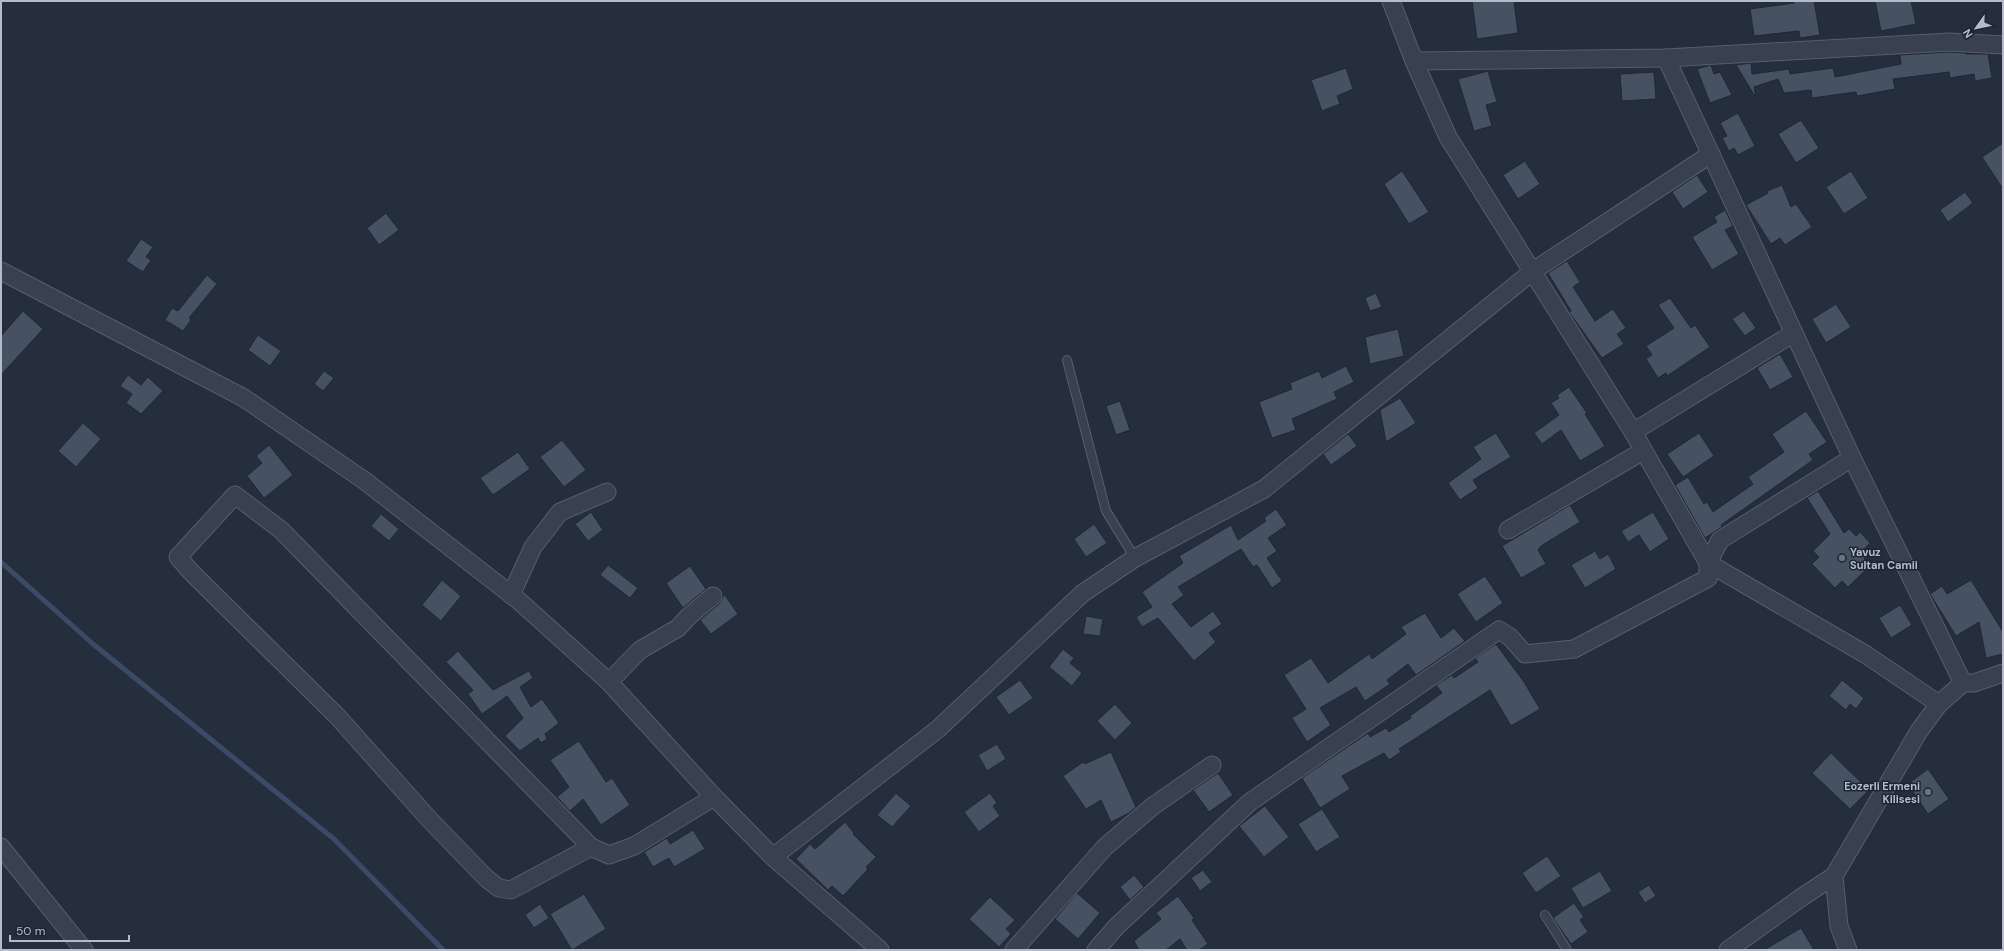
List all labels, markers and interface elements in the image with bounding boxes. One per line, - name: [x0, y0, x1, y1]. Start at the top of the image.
- north arrow: [1956, 8, 1996, 48]
- text: N: [1960, 26, 1976, 41]
- place label: Yavuz Sultan Camii: [1850, 545, 1918, 572]
- marker: Yavuz Sultan Camii: [1837, 553, 1847, 563]
- place label: Eozerli Ermeni Kilisesi: [1844, 779, 1920, 806]
- marker: Eozerli Ermeni Kilisesi: [1923, 787, 1933, 797]
- scale bar: [10, 917, 129, 943]
- text: 50 m: [16, 923, 45, 939]

